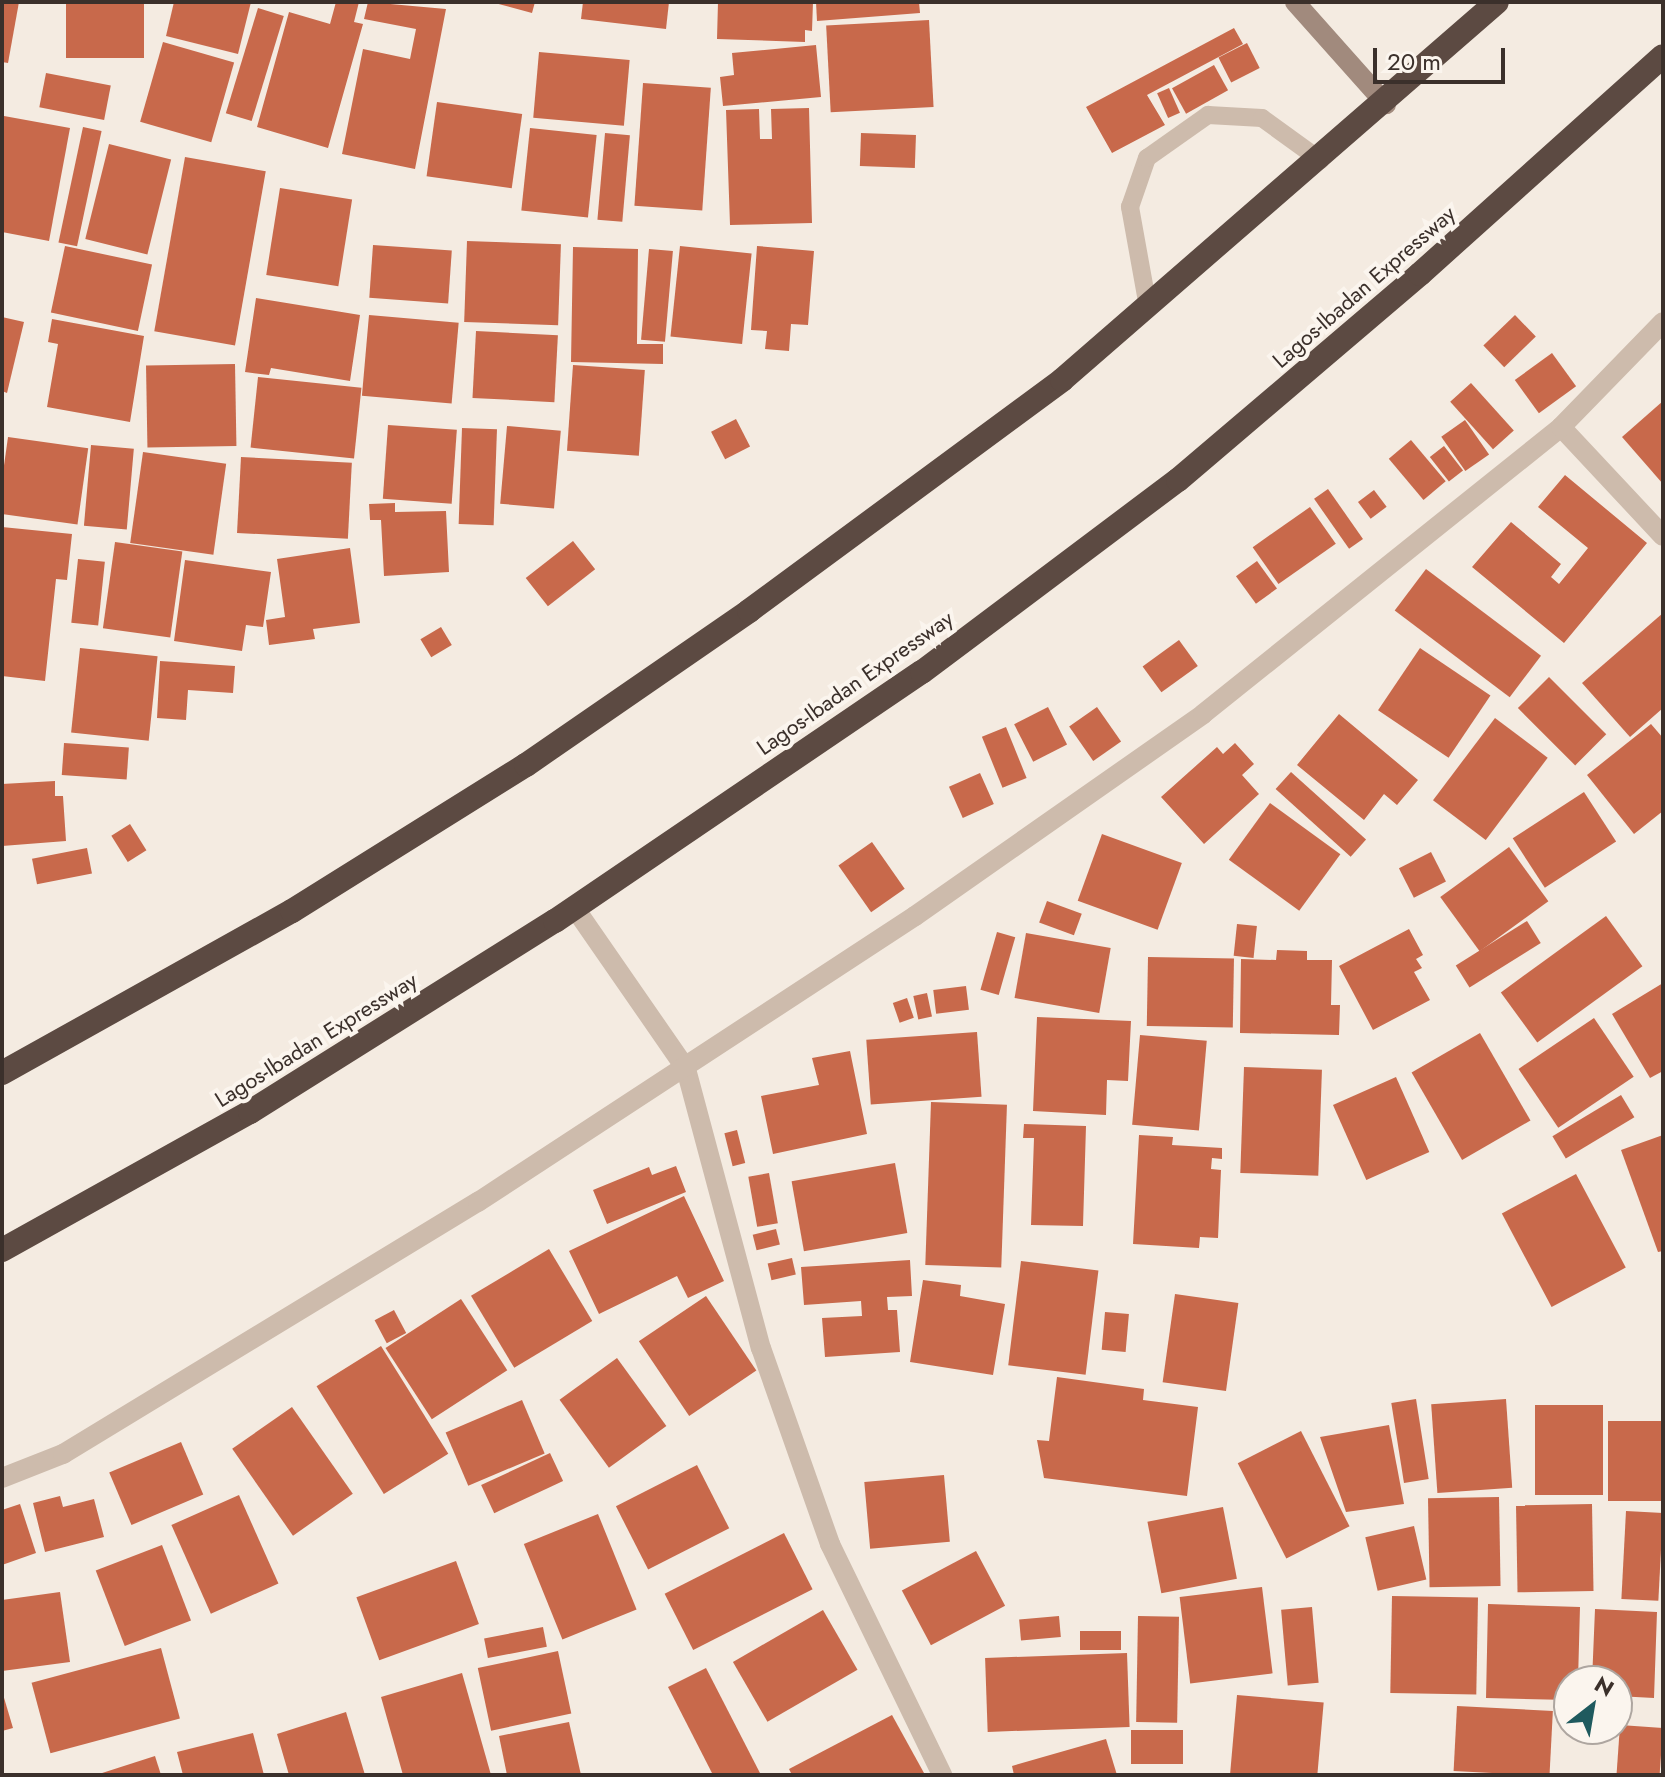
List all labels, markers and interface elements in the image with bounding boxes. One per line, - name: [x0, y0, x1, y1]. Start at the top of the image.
- scale bar: [1377, 32, 1509, 82]
- text: 20 m: [1387, 44, 1441, 79]
- street label: Lagos-Ibadan Expressway: [1267, 200, 1461, 374]
- street label: Lagos-Ibadan Expressway: [752, 605, 958, 761]
- street label: Lagos-Ibadan Expressway: [210, 967, 422, 1113]
- north arrow: [1553, 1665, 1633, 1745]
- text: N: [1589, 1668, 1620, 1704]

